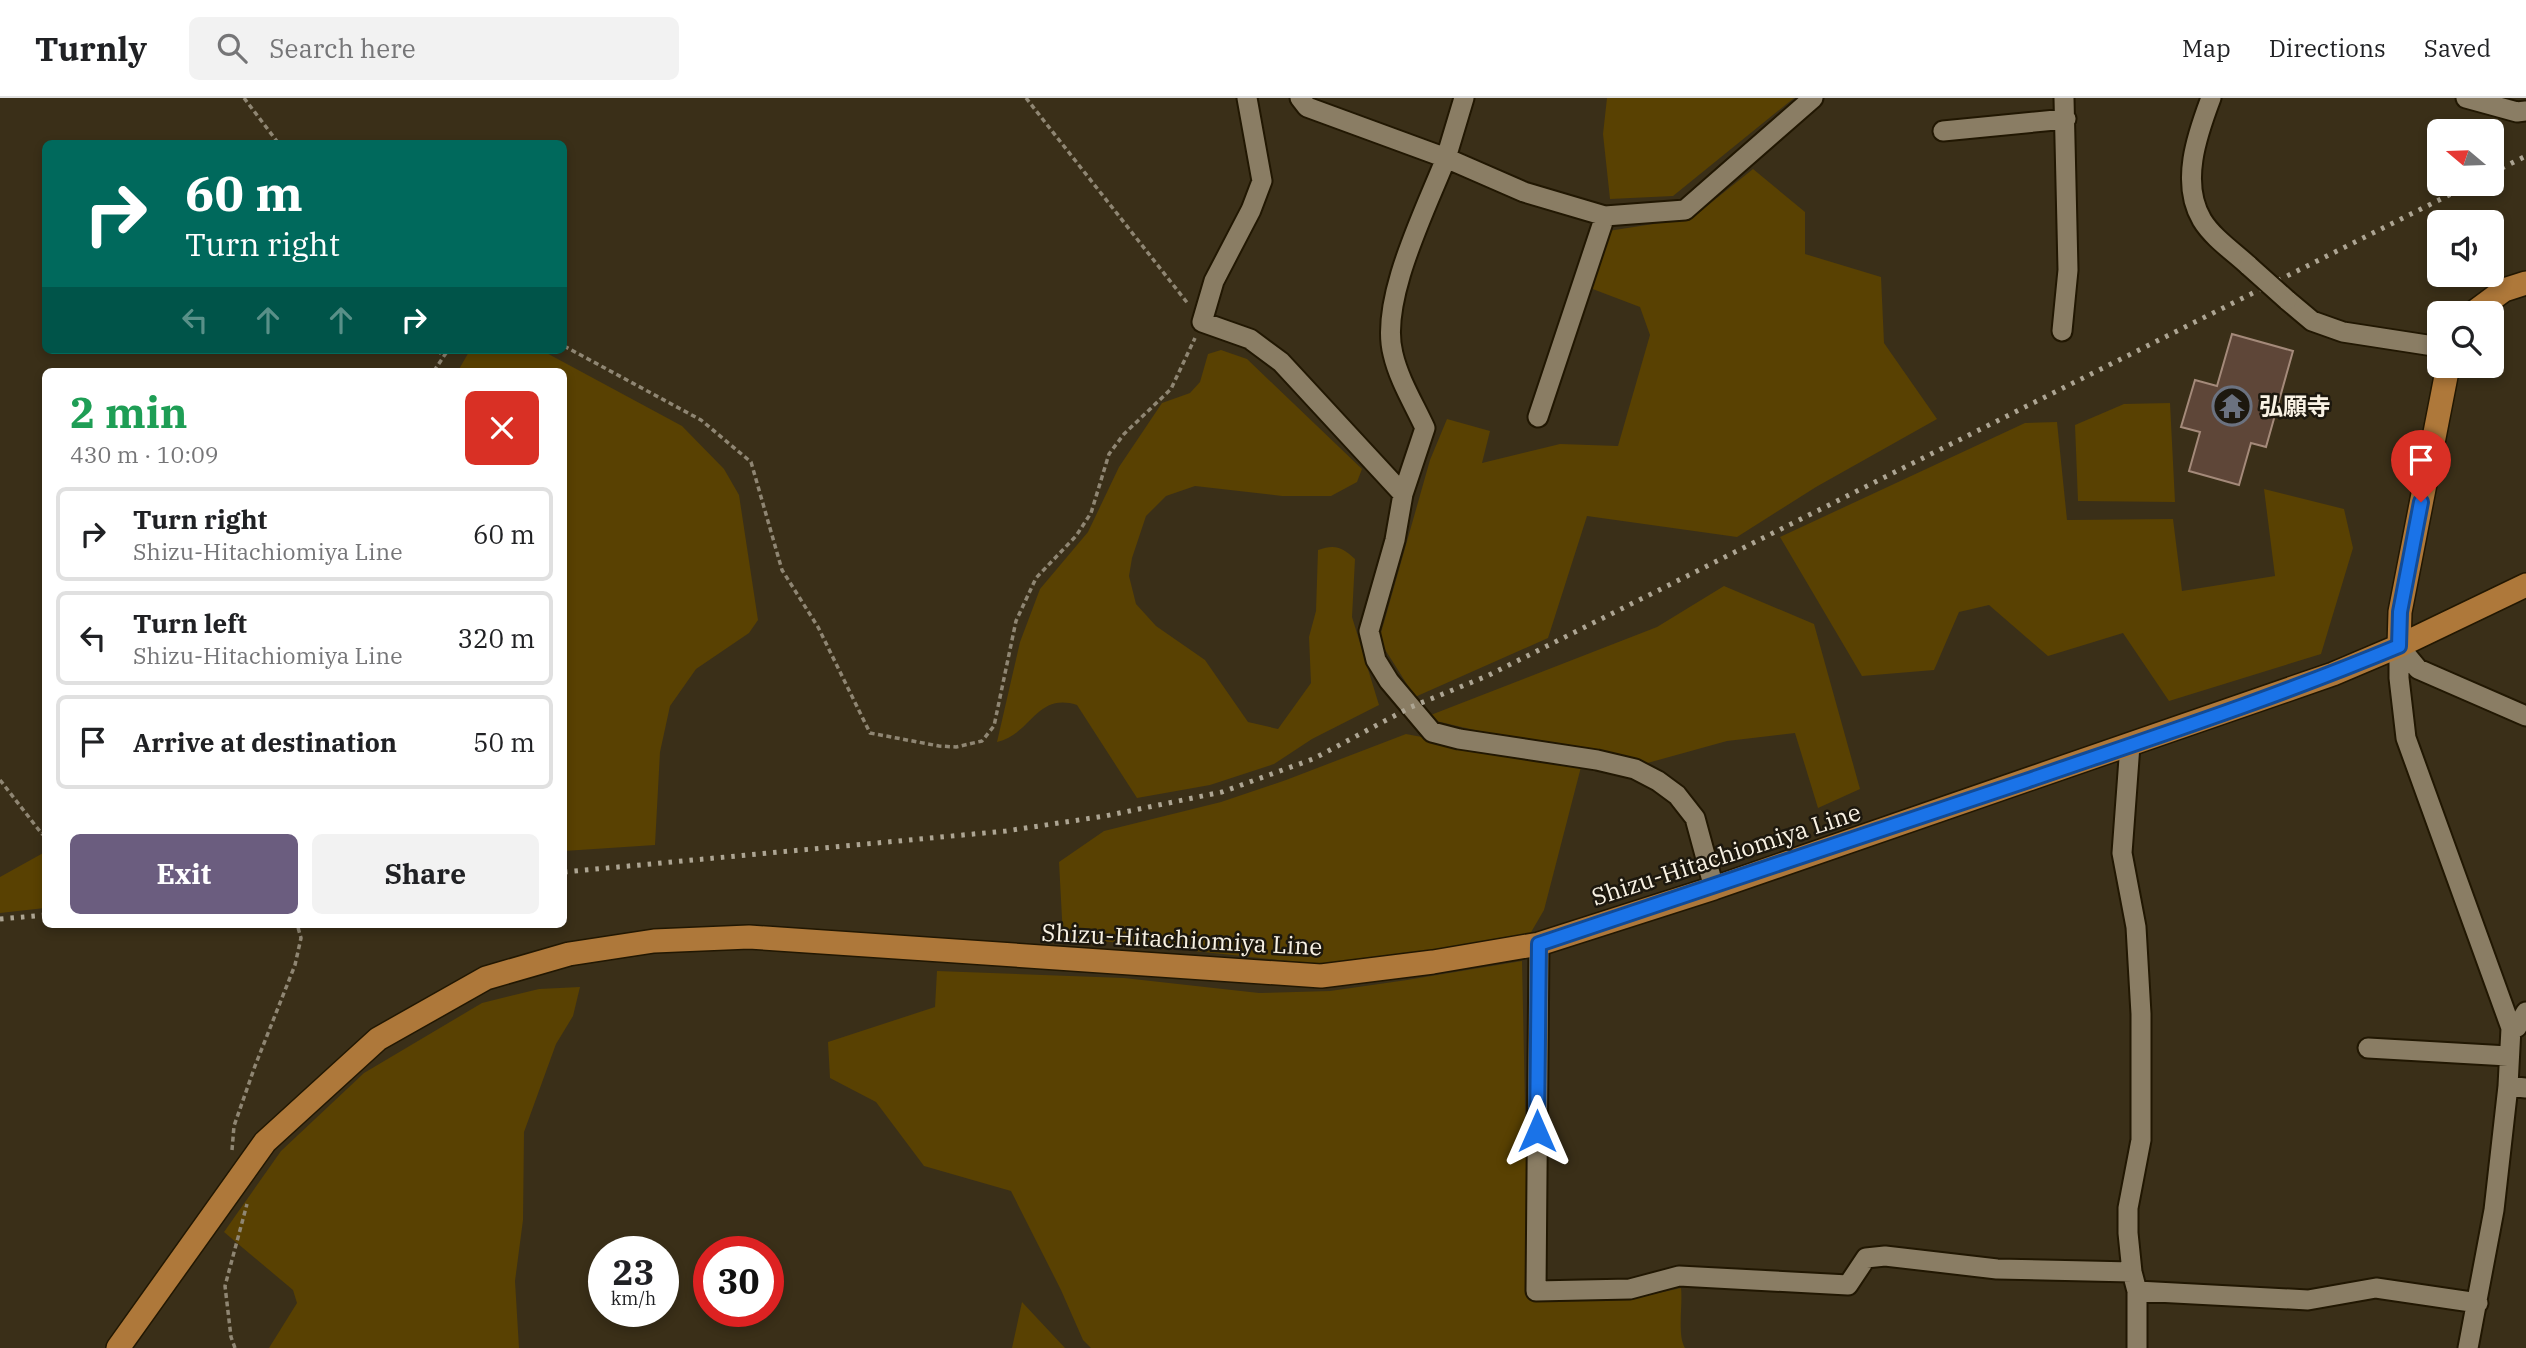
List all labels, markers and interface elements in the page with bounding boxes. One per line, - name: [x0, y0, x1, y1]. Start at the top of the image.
- search box: [189, 17, 679, 80]
- text: Turnly: [35, 27, 147, 70]
- icon: search: [213, 29, 251, 67]
- text: Search here: [269, 31, 416, 65]
- text: Map: [2182, 32, 2231, 64]
- text: Directions: [2269, 32, 2386, 64]
- text: Saved: [2424, 32, 2491, 64]
- north arrow: [2427, 119, 2504, 196]
- map controls: [2427, 119, 2504, 378]
- text: 60 m: [185, 161, 303, 224]
- icon: right: [70, 168, 161, 259]
- button: sound: [2427, 210, 2504, 287]
- text: Turn right: [185, 223, 340, 265]
- icon: left: [176, 301, 214, 339]
- icon: ahead: [249, 301, 287, 339]
- icon: ahead: [322, 301, 360, 339]
- icon: right: [395, 301, 433, 339]
- button: search: [2427, 301, 2504, 378]
- text: 2 min: [70, 385, 188, 440]
- temple icon: 弘願寺: [2211, 385, 2253, 427]
- place label: 弘願寺: [2259, 390, 2331, 422]
- button: close: [465, 391, 539, 465]
- pin: [2391, 430, 2451, 502]
- text: 430 m · 10:09: [70, 439, 219, 469]
- icon: arrive: [2402, 441, 2440, 479]
- text: Turn right: [133, 502, 267, 536]
- icon: right: [74, 515, 112, 553]
- text: 60 m: [473, 517, 535, 551]
- text: Shizu-Hitachiomiya Line: [133, 536, 403, 566]
- text: Turn left: [133, 606, 247, 640]
- icon: left: [74, 619, 112, 657]
- text: 320 m: [457, 621, 535, 655]
- text: Shizu-Hitachiomiya Line: [133, 640, 403, 670]
- icon: arrive: [74, 723, 112, 761]
- text: Arrive at destination: [133, 725, 397, 759]
- text: 50 m: [473, 725, 535, 759]
- street label: Shizu-Hitachiomiya Line: [1587, 795, 1865, 913]
- button: Exit: [70, 834, 298, 914]
- button: Share: [312, 834, 539, 914]
- street label: Shizu-Hitachiomiya Line: [1041, 916, 1323, 962]
- position arrow: [1500, 1094, 1574, 1168]
- speed limit sign: 30: [693, 1236, 784, 1327]
- text: 23: [612, 1249, 655, 1295]
- text: km/h: [611, 1287, 656, 1310]

